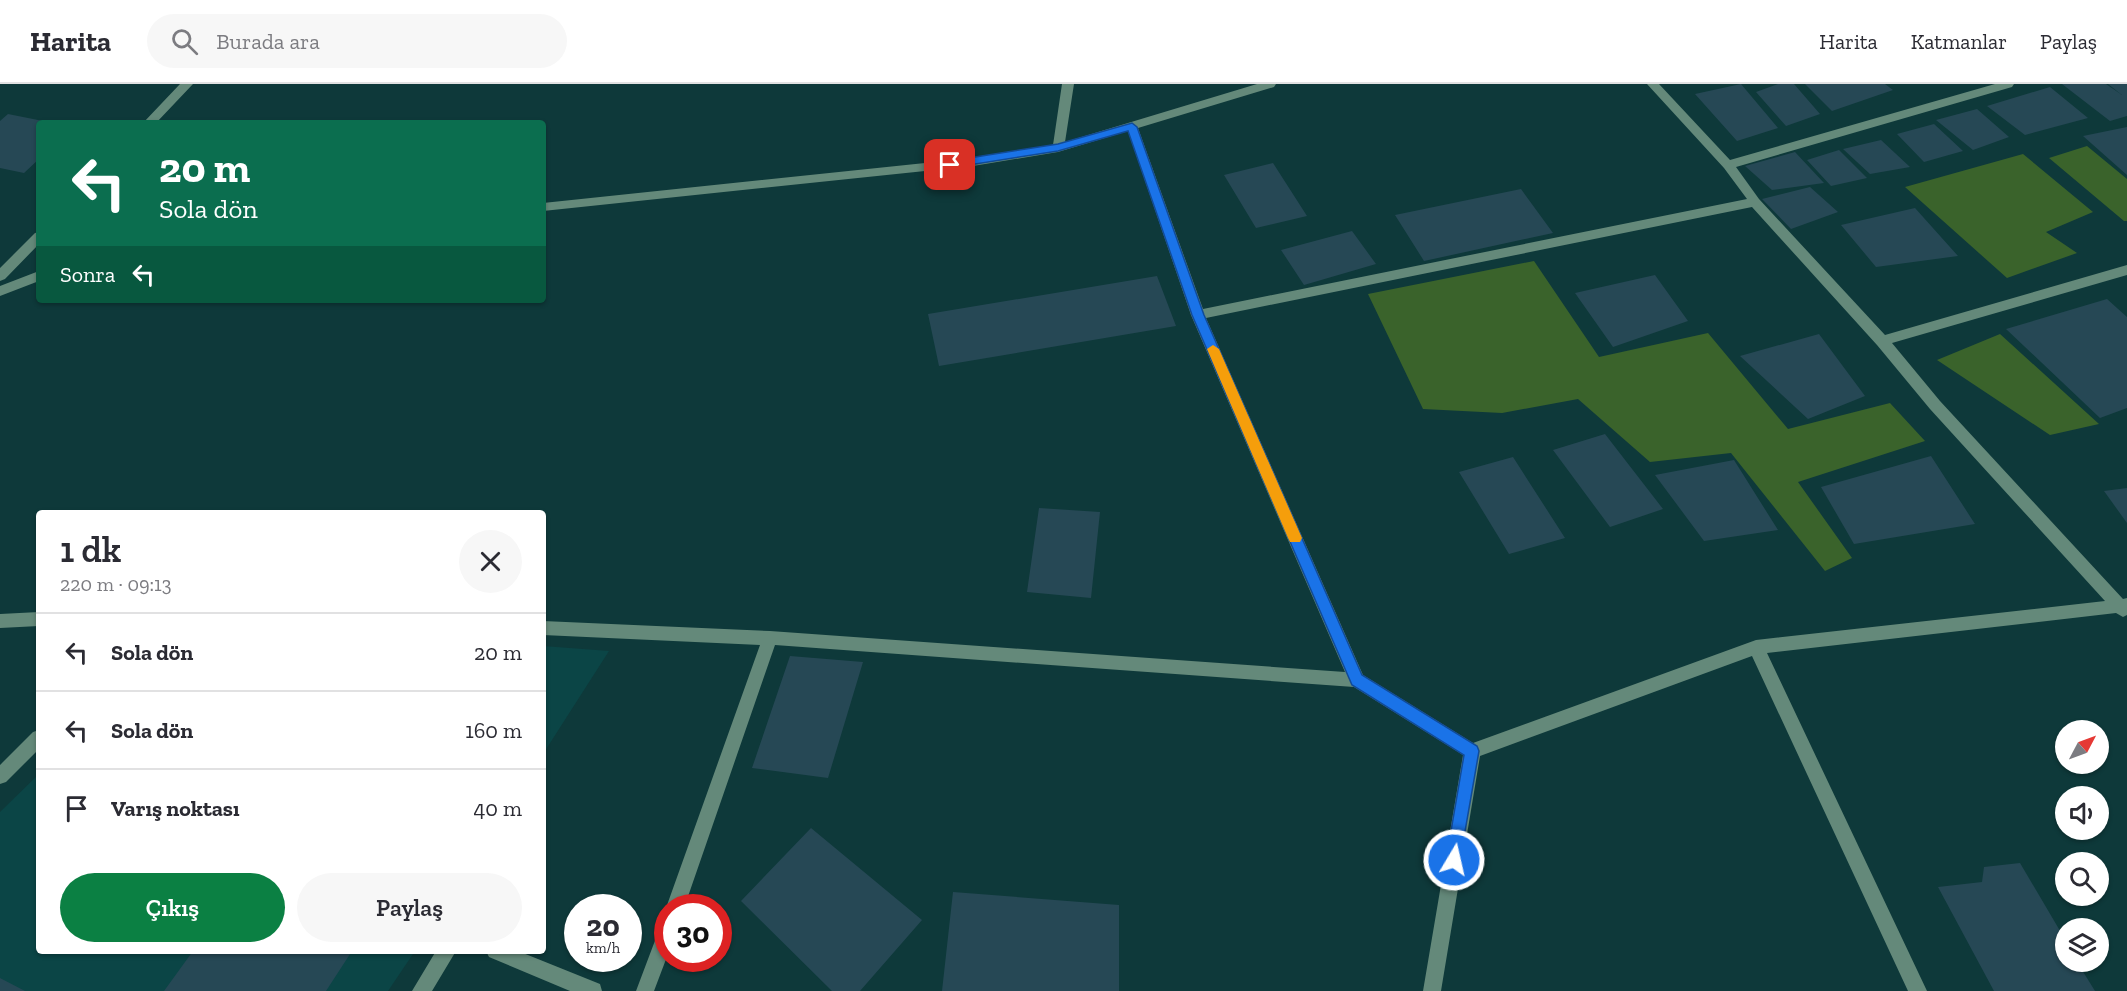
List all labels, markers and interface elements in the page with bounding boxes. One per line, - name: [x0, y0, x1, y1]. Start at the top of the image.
- search box: [147, 14, 567, 68]
- text: Harita: [30, 25, 111, 58]
- icon: search: [168, 25, 201, 58]
- text: Burada ara: [216, 28, 320, 55]
- text: Harita: [1819, 29, 1878, 54]
- text: Katmanlar: [1911, 29, 2007, 54]
- text: Paylaş: [2040, 29, 2097, 54]
- pin: [924, 139, 975, 190]
- text: 20 m: [159, 142, 250, 193]
- icon: left: [60, 144, 138, 222]
- icon: arrive: [933, 148, 966, 181]
- text: Sola dön: [159, 193, 258, 225]
- icon: left: [127, 258, 160, 291]
- text: Sonra: [60, 261, 115, 288]
- text: 1 dk: [60, 528, 121, 571]
- button: close: [459, 530, 522, 593]
- text: 220 m · 09:13: [60, 572, 171, 596]
- icon: left: [60, 636, 93, 669]
- text: Sola dön: [111, 639, 193, 666]
- text: 20 m: [474, 639, 522, 666]
- icon: left: [60, 714, 93, 747]
- text: Sola dön: [111, 717, 193, 744]
- text: 160 m: [465, 717, 522, 744]
- north arrow: [2055, 720, 2109, 774]
- map controls: [2055, 720, 2109, 972]
- button: sound: [2055, 786, 2109, 840]
- icon: arrive: [60, 792, 93, 825]
- text: Varış noktası: [111, 795, 240, 822]
- text: 40 m: [473, 795, 522, 822]
- position arrow: [1422, 828, 1486, 892]
- button: search: [2055, 852, 2109, 906]
- button: Çıkış: [60, 873, 285, 942]
- button: Paylaş: [297, 873, 522, 942]
- speed limit sign: 30: [654, 894, 732, 972]
- text: 20: [586, 908, 620, 944]
- button: layers: [2055, 918, 2109, 972]
- text: km/h: [586, 939, 620, 957]

